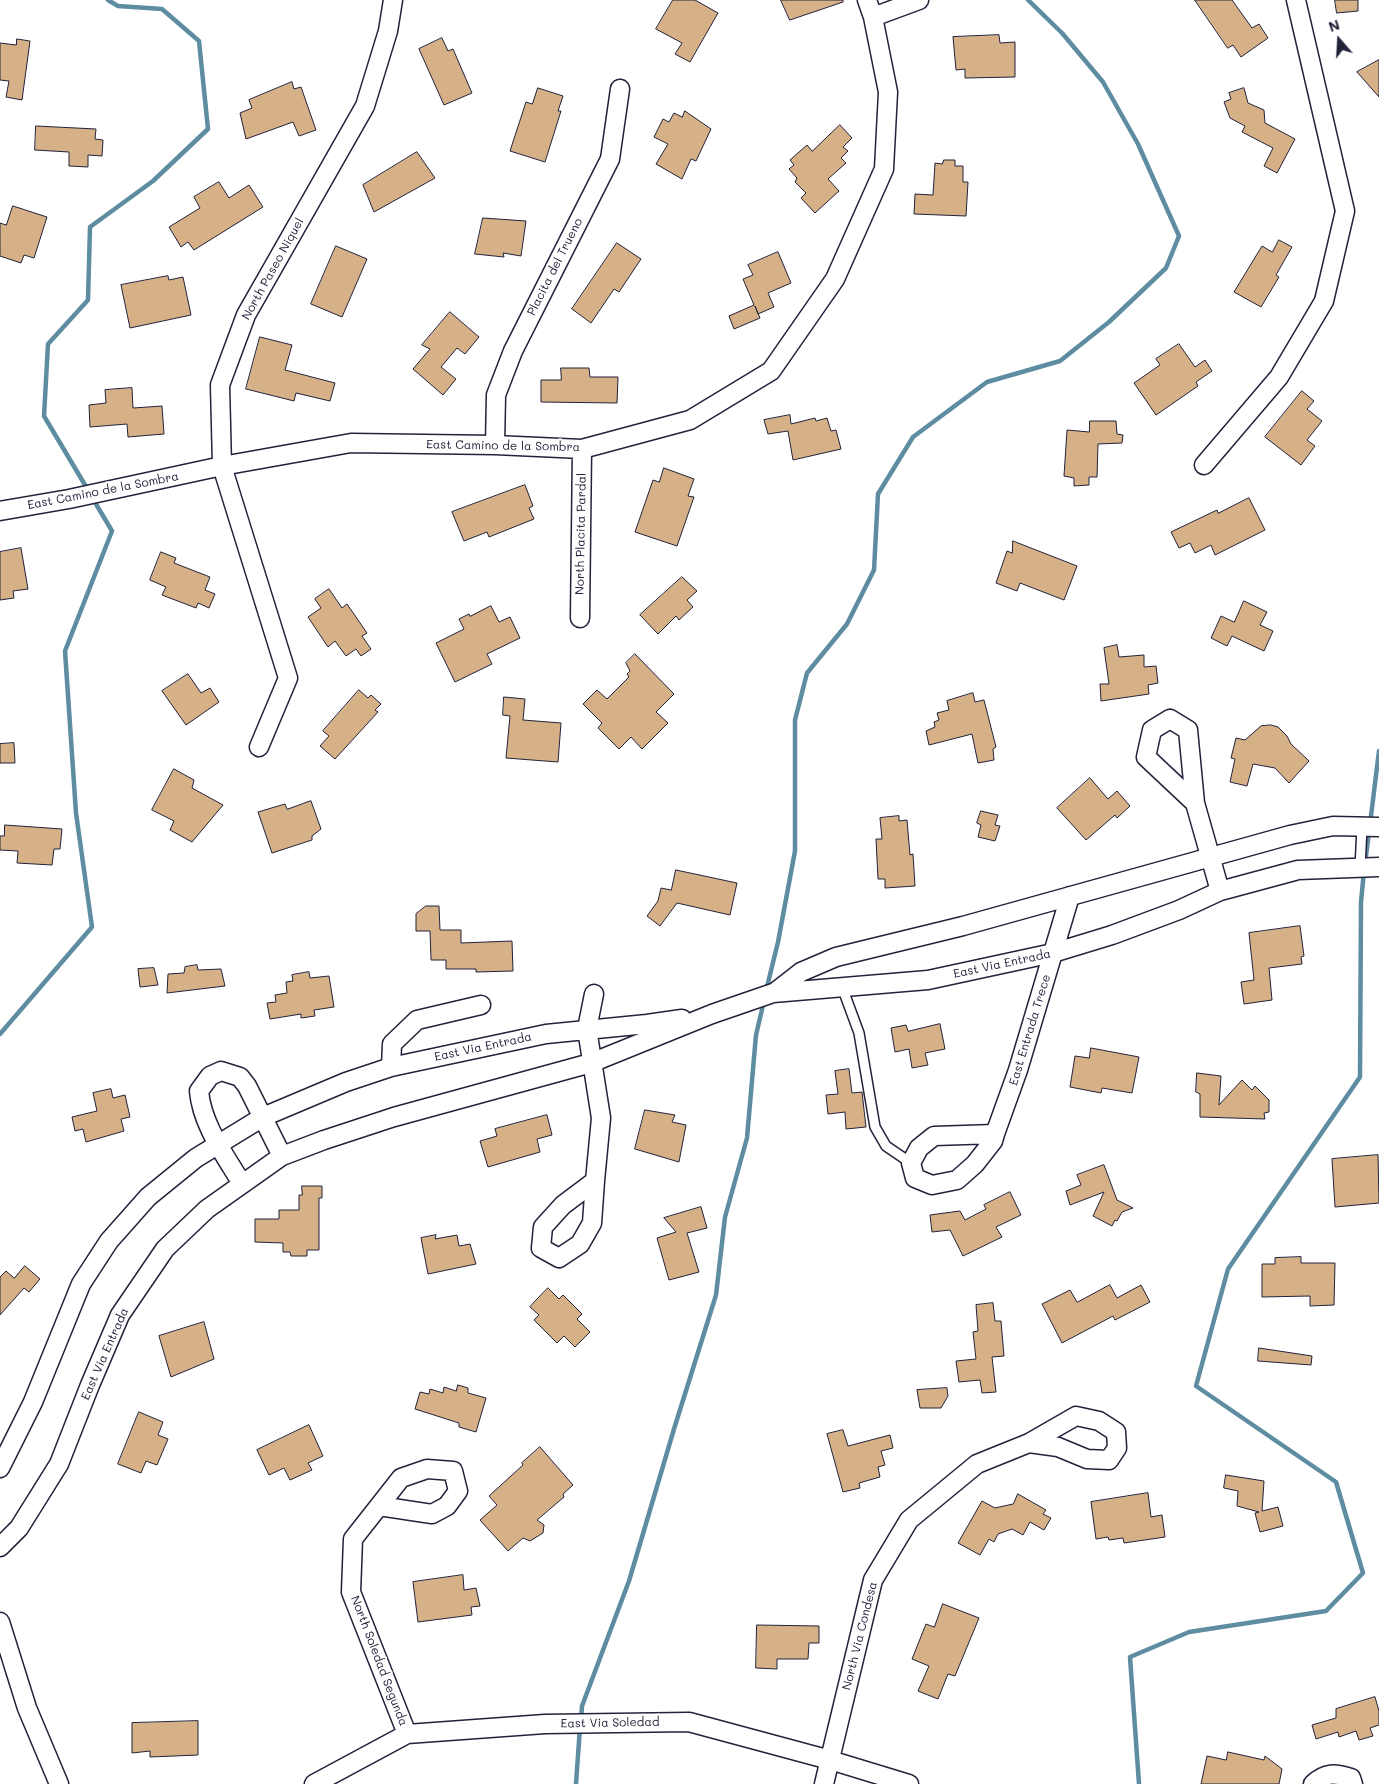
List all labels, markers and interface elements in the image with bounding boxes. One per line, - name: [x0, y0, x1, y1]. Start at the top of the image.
- north arrow: [1314, 15, 1364, 65]
- text: N: [1326, 15, 1342, 36]
- street label: North Paseo Niquel: [239, 216, 307, 322]
- street label: Placita del Trueno: [524, 216, 586, 318]
- street label: East Camino de la Sombra: [426, 437, 580, 455]
- street label: East Camino de la Sombra: [26, 469, 180, 513]
- street label: North Placita Pardal: [573, 473, 589, 595]
- street label: East Via Entrada: [952, 947, 1052, 981]
- street label: East Entrada Trece: [1006, 973, 1054, 1087]
- street label: East Via Entrada: [433, 1030, 533, 1064]
- street label: East Via Entrada: [78, 1306, 132, 1402]
- street label: North Via Condesa: [840, 1580, 880, 1692]
- street label: North Soledad Segunda: [348, 1594, 410, 1728]
- street label: East Via Soledad: [560, 1715, 660, 1731]

